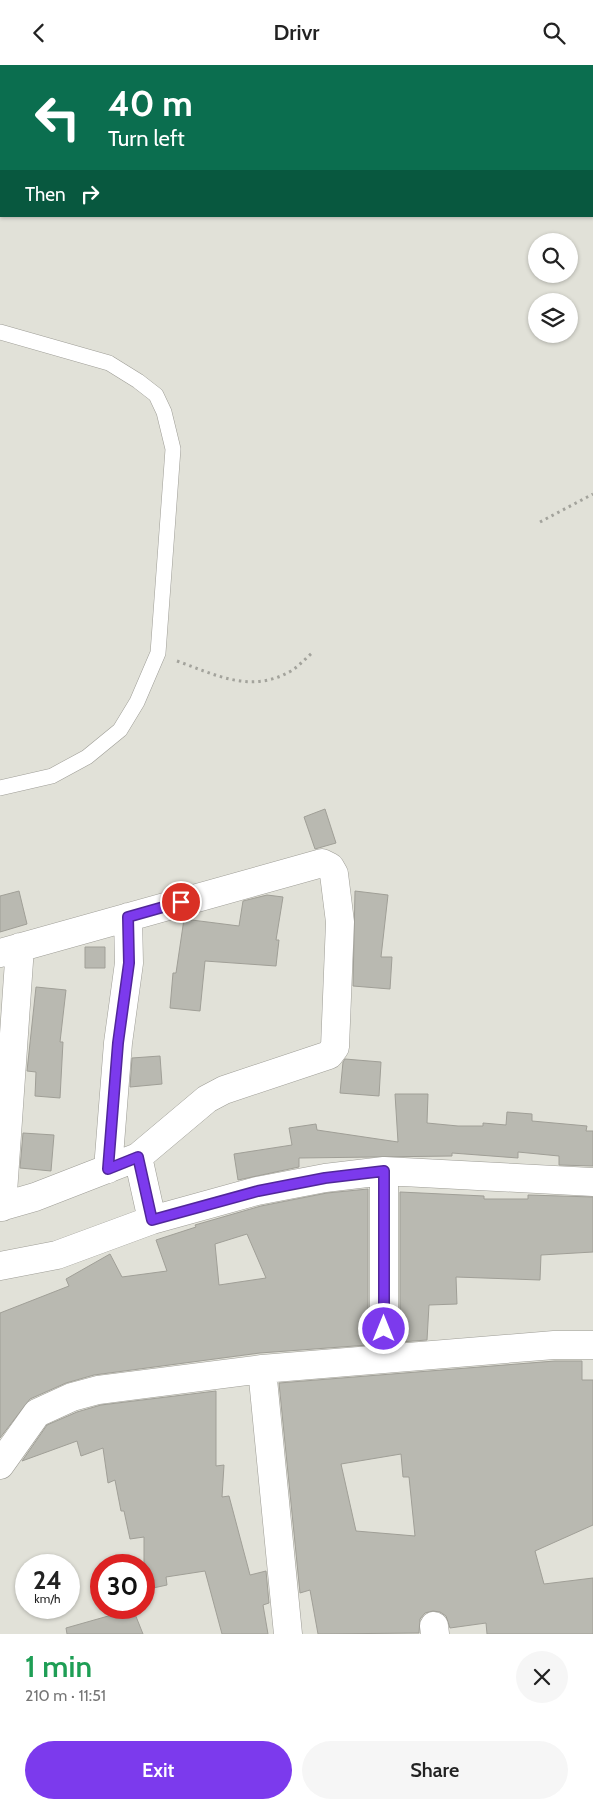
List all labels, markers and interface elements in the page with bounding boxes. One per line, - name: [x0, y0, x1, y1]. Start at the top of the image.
- icon: back: [25, 19, 53, 47]
- text: Drivr: [274, 19, 319, 46]
- icon: search: [540, 19, 568, 47]
- text: 40 m: [108, 82, 193, 125]
- icon: left: [25, 85, 90, 150]
- text: Turn left: [108, 125, 185, 152]
- icon: right: [76, 180, 104, 208]
- text: Then: [25, 183, 66, 206]
- map controls: [528, 233, 578, 343]
- button: search: [528, 233, 578, 283]
- button: layers: [528, 293, 578, 343]
- pin: [160, 881, 202, 923]
- icon: arrive: [167, 888, 195, 916]
- position arrow: [357, 1302, 409, 1354]
- speed limit sign: 30: [90, 1554, 155, 1619]
- text: 24: [33, 1565, 62, 1595]
- text: km/h: [34, 1591, 61, 1606]
- text: 1 min: [25, 1648, 92, 1685]
- button: close: [516, 1651, 568, 1703]
- text: 210 m · 11:51: [25, 1686, 106, 1705]
- button: Exit: [25, 1741, 292, 1799]
- button: Share: [302, 1741, 568, 1799]

